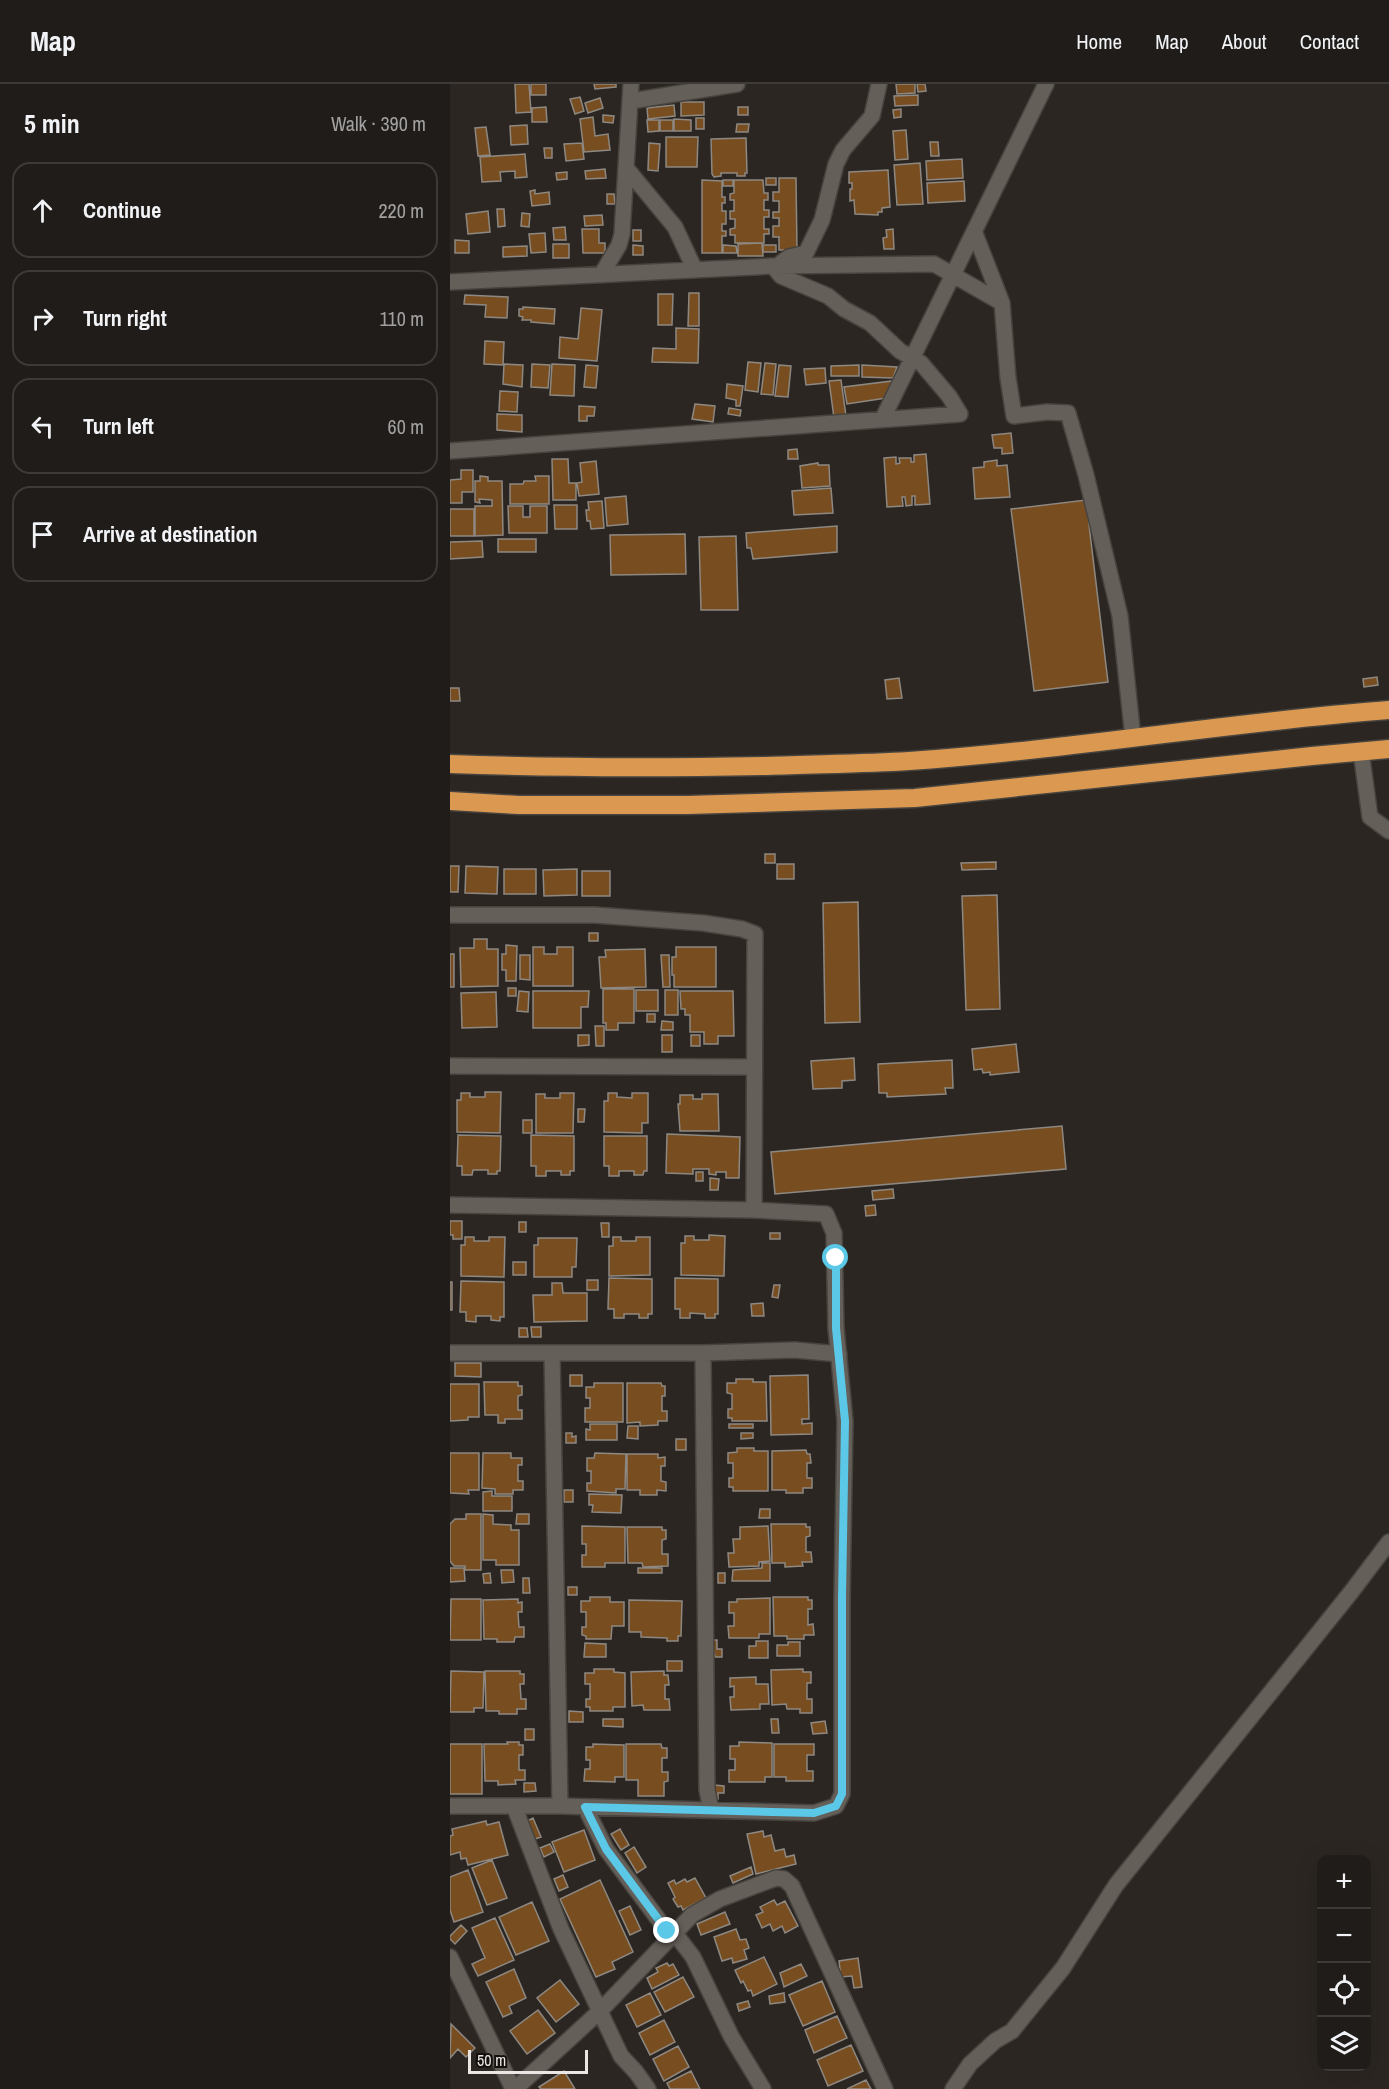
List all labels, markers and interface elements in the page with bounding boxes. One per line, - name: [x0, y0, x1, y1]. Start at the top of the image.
- text: Map: [30, 22, 76, 60]
- text: Home: [1076, 27, 1122, 56]
- text: Map: [1155, 27, 1189, 56]
- text: About: [1222, 27, 1267, 56]
- text: Contact: [1300, 27, 1359, 56]
- text: 5 min: [24, 106, 80, 141]
- text: Walk · 390 m: [331, 110, 426, 137]
- icon: ahead: [26, 194, 59, 227]
- text: Continue: [83, 195, 161, 225]
- text: 220 m: [378, 197, 424, 224]
- icon: right: [26, 302, 59, 335]
- text: Turn right: [83, 303, 167, 333]
- text: 110 m: [380, 305, 424, 332]
- icon: left: [26, 410, 59, 443]
- text: Turn left: [83, 411, 154, 441]
- text: 60 m: [388, 413, 424, 440]
- icon: arrive: [26, 518, 59, 551]
- text: Arrive at destination: [83, 519, 257, 549]
- route start: [822, 1244, 848, 1270]
- map controls: [1317, 1855, 1371, 2071]
- button: +: [1317, 1855, 1371, 1909]
- button: −: [1317, 1909, 1371, 1963]
- route end: [653, 1917, 679, 1943]
- button: locate: [1317, 1963, 1371, 2017]
- button: layers: [1317, 2017, 1371, 2071]
- scale bar: [468, 2047, 588, 2074]
- text: 50 m: [477, 2049, 506, 2071]

